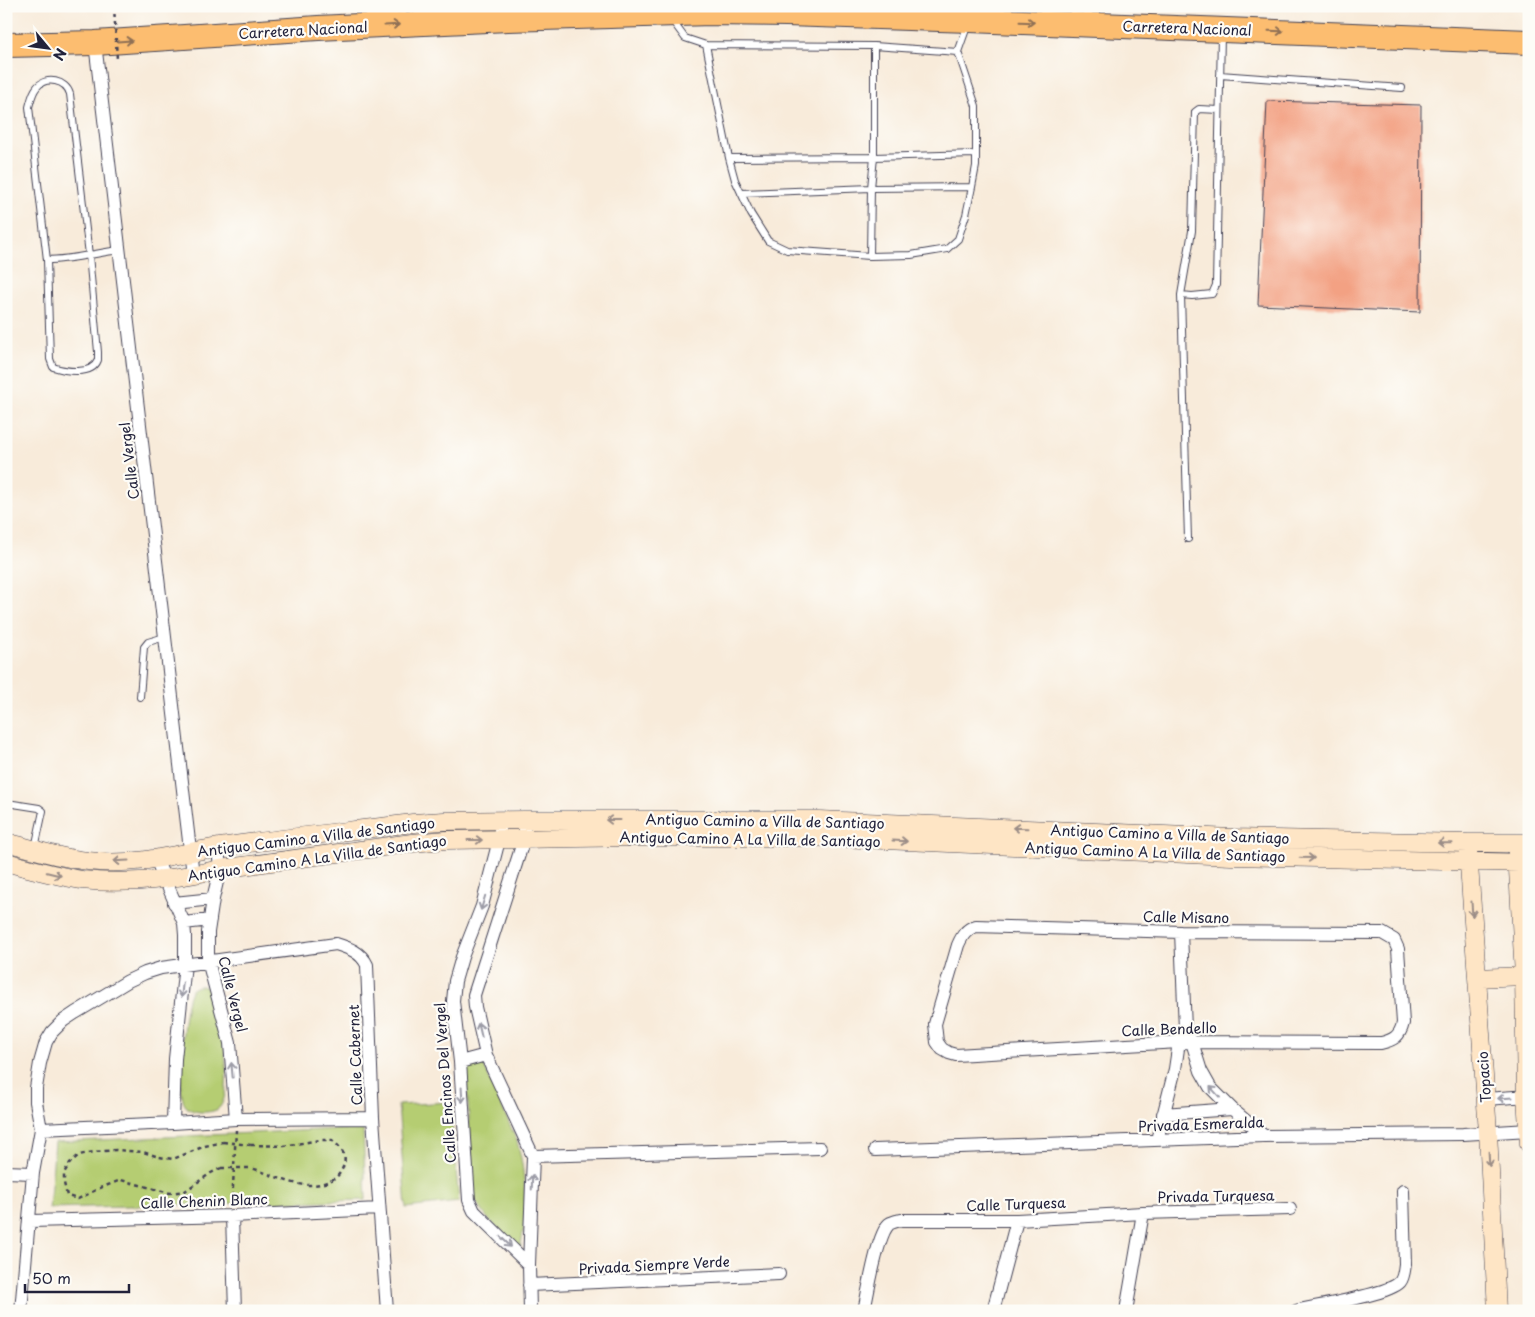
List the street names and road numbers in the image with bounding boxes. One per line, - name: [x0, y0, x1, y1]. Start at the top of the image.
- street label: Carretera Nacional: [1122, 15, 1252, 41]
- street label: Carretera Nacional: [238, 16, 368, 44]
- street label: Calle Vergel: [114, 421, 144, 501]
- street label: Antiguo Camino a Villa de Santiago: [645, 808, 885, 834]
- street label: Antiguo Camino a Villa de Santiago: [196, 812, 436, 862]
- street label: Antiguo Camino a Villa de Santiago: [1050, 819, 1290, 849]
- street label: Antiguo Camino A La Villa de Santiago: [619, 826, 881, 852]
- street label: Antiguo Camino A La Villa de Santiago: [186, 829, 448, 887]
- street label: Antiguo Camino A La Villa de Santiago: [1024, 837, 1286, 867]
- street label: Calle Misano: [1143, 906, 1230, 928]
- street label: Calle Vergel: [213, 954, 253, 1034]
- street label: Calle Encinos Del Vergel: [429, 1002, 461, 1164]
- street label: Calle Cabernet: [343, 1004, 367, 1106]
- street label: Calle Bendello: [1121, 1017, 1217, 1041]
- street label: Topacio: [1472, 1051, 1496, 1103]
- street label: Privada Esmeralda: [1138, 1111, 1265, 1137]
- street label: Privada Turquesa: [1157, 1184, 1275, 1208]
- street label: Calle Chenin Blanc: [140, 1188, 268, 1214]
- street label: Calle Turquesa: [966, 1192, 1066, 1216]
- street label: Privada Siempre Verde: [578, 1251, 730, 1279]

